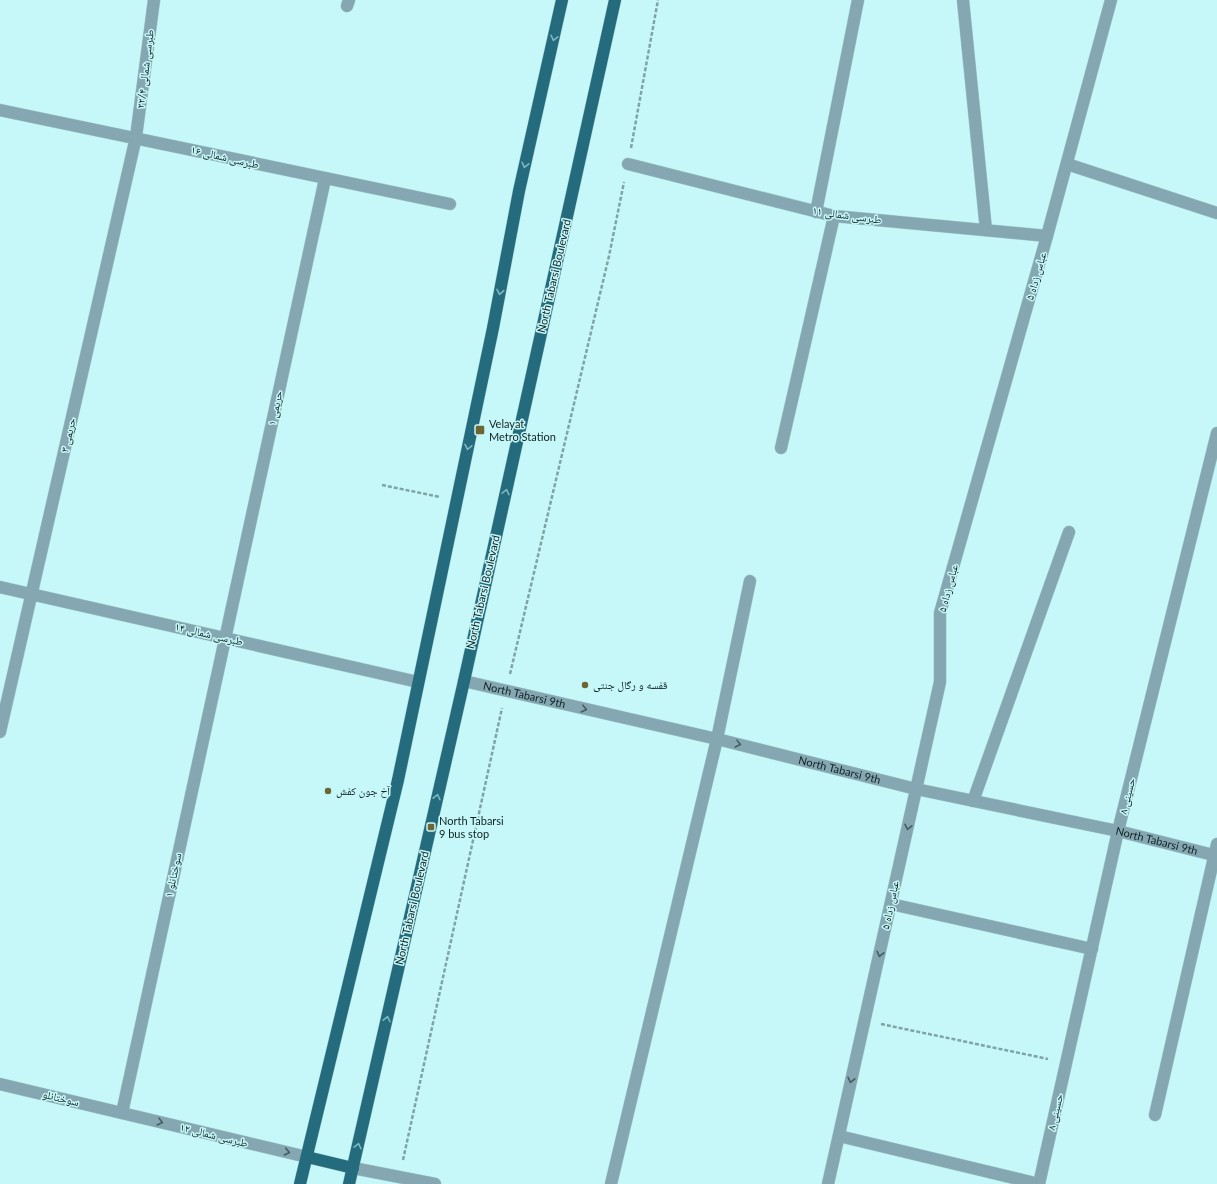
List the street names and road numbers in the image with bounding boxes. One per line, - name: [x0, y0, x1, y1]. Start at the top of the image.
- street label: طبرسی شمالی ۲۲/۴: [133, 29, 157, 109]
- street label: طبرسی شمالی ۱۶: [189, 142, 261, 172]
- street label: طبرسی شمالی ۱۱: [812, 203, 882, 227]
- street label: North Tabarsi Boulevard: [534, 218, 573, 334]
- street label: عباس زداه ۵: [1022, 250, 1050, 302]
- street label: حریمی ۱: [265, 389, 285, 427]
- street label: حریمی ۳: [57, 416, 79, 454]
- street label: North Tabarsi Boulevard: [463, 534, 502, 650]
- street label: عباس زداه ۵: [935, 562, 961, 614]
- street label: طبرسی شمالی ۱۴: [173, 619, 245, 649]
- street label: North Tabarsi 9th: [482, 679, 567, 710]
- street label: North Tabarsi 9th: [797, 753, 882, 786]
- street label: حسینی ۸: [1116, 776, 1138, 816]
- street label: North Tabarsi 9th: [1114, 824, 1199, 857]
- street label: North Tabarsi Boulevard: [392, 850, 431, 966]
- street label: سوختانلو ۱: [161, 852, 184, 898]
- street label: عباس زداه ۵: [878, 879, 902, 931]
- street label: سوختانلو: [42, 1087, 81, 1108]
- street label: حسینی ۸: [1044, 1092, 1066, 1132]
- street label: طبرسی شمالی ۱۲: [178, 1120, 250, 1150]

